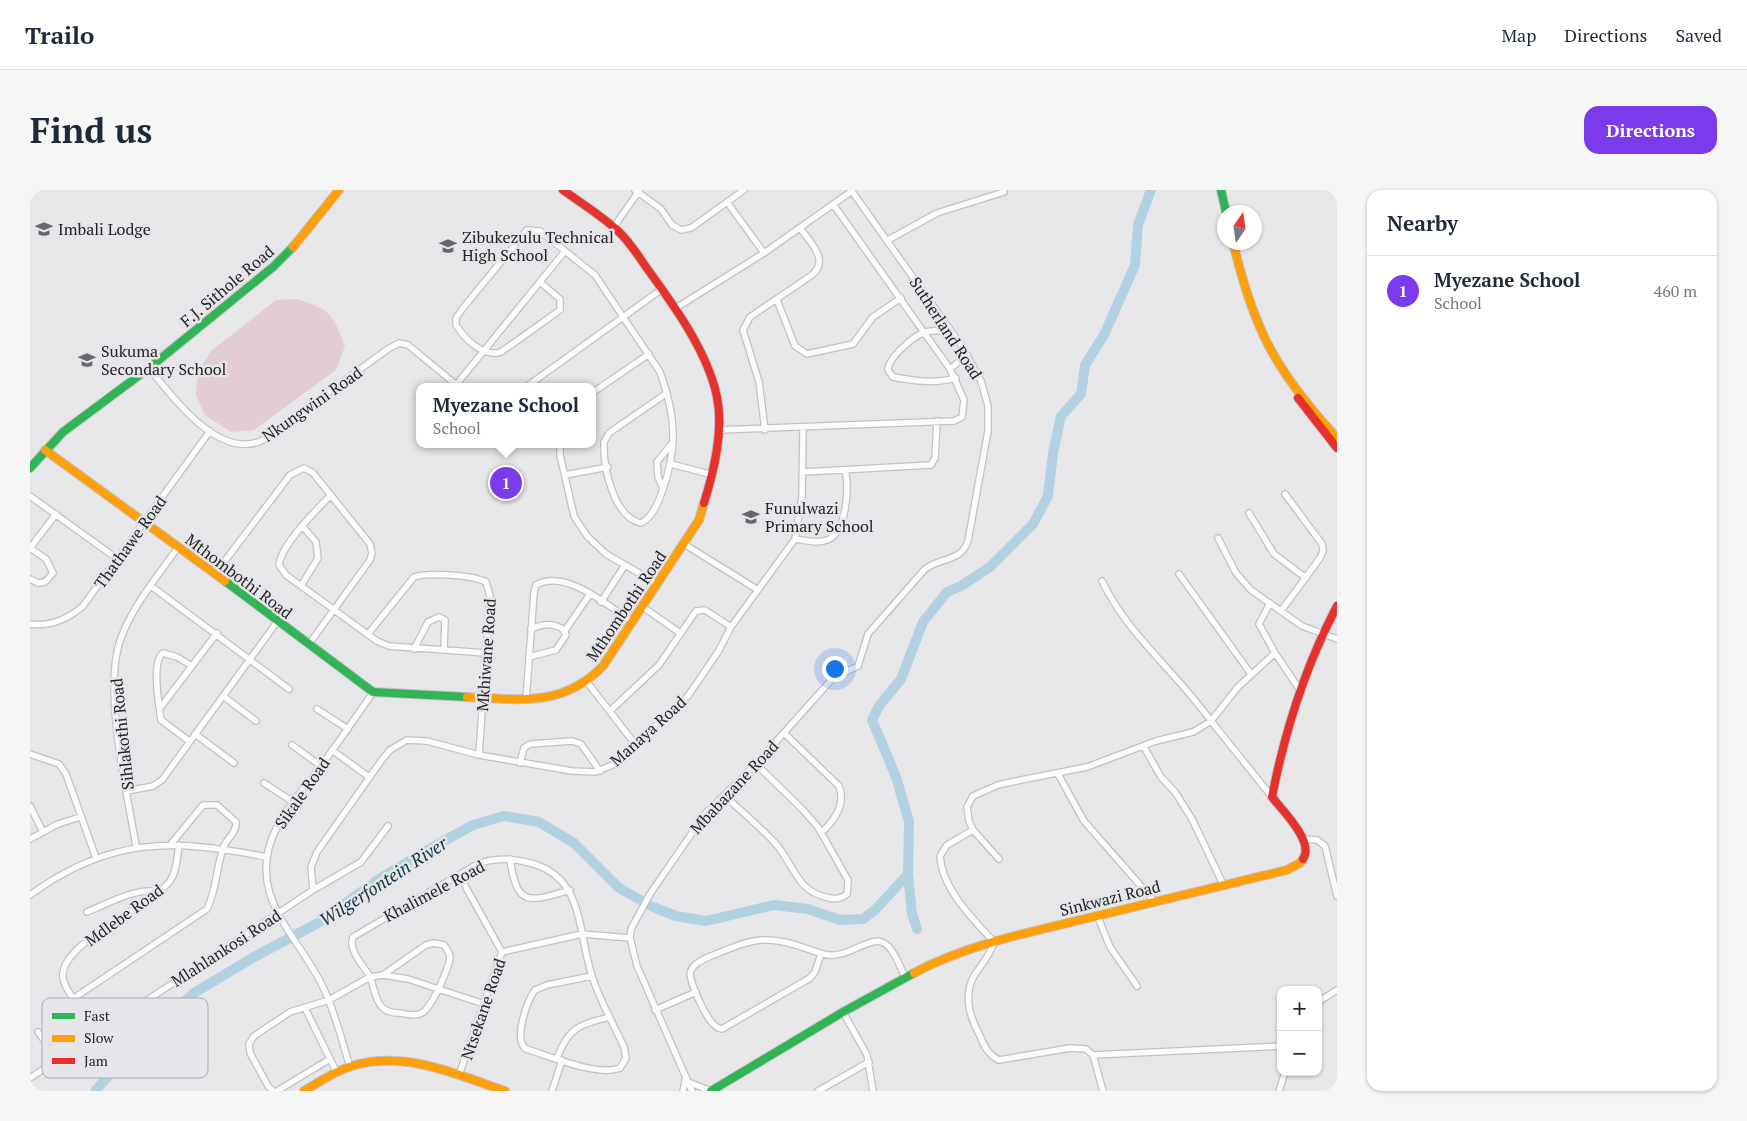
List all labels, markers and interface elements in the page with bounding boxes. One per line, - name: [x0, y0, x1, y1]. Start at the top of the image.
- text: Trailo: [25, 19, 94, 51]
- text: Map: [1501, 23, 1536, 47]
- text: Directions: [1564, 23, 1647, 47]
- text: Saved: [1675, 23, 1722, 47]
- button: Directions: [1584, 106, 1717, 154]
- text: Find us: [30, 107, 152, 153]
- north arrow: [1217, 205, 1262, 250]
- text: Nearby: [1387, 209, 1458, 237]
- place label: Imbali Lodge: [58, 218, 151, 240]
- school or university icon: Imbali Lodge: [34, 219, 54, 239]
- place label: Zibukezulu Technical High School: [462, 226, 614, 266]
- school or university icon: Zibukezulu Technical High School: [438, 236, 458, 256]
- street label: F.J. Sithole Road: [175, 240, 279, 332]
- text: Myezane School: [1434, 267, 1580, 292]
- street label: Sutherland Road: [905, 272, 987, 384]
- text: 1: [1398, 280, 1408, 302]
- text: 460 m: [1654, 280, 1697, 302]
- text: School: [1434, 292, 1482, 314]
- place label: Sukuma Secondary School: [101, 340, 227, 380]
- school or university icon: Sukuma Secondary School: [77, 350, 97, 370]
- street label: Nkungwini Road: [258, 361, 367, 447]
- popup: [416, 383, 596, 448]
- text: Myezane School: [433, 392, 579, 417]
- text: School: [433, 417, 481, 439]
- pin: 1: [490, 464, 522, 502]
- street label: Thathawe Road: [89, 491, 171, 593]
- place label: Funulwazi Primary School: [765, 497, 874, 537]
- school or university icon: Funulwazi Primary School: [741, 507, 761, 527]
- street label: Mthombothi Road: [181, 528, 297, 624]
- street label: Mthombothi Road: [581, 546, 671, 666]
- street label: Mkhiwane Road: [471, 598, 501, 712]
- your location: [822, 656, 848, 682]
- street label: Sihlakothi Road: [105, 677, 139, 791]
- street label: Manaya Road: [605, 691, 691, 771]
- street label: Mbabazane Road: [685, 735, 783, 839]
- street label: Sikale Road: [269, 753, 335, 833]
- water label: Wilgerfontein River: [315, 830, 452, 931]
- street label: Khalimele Road: [380, 855, 489, 927]
- street label: Sinkwazi Road: [1057, 875, 1163, 921]
- street label: Mdlebe Road: [80, 879, 168, 951]
- street label: Mlahlankosi Road: [167, 904, 285, 992]
- street label: Ntsekane Road: [455, 955, 511, 1063]
- map controls: [1277, 986, 1322, 1076]
- button: +: [1277, 986, 1322, 1031]
- legend: [42, 998, 208, 1078]
- text: Fast: [84, 1006, 111, 1025]
- text: Slow: [84, 1028, 114, 1047]
- button: −: [1277, 1031, 1322, 1076]
- text: Jam: [84, 1051, 108, 1070]

